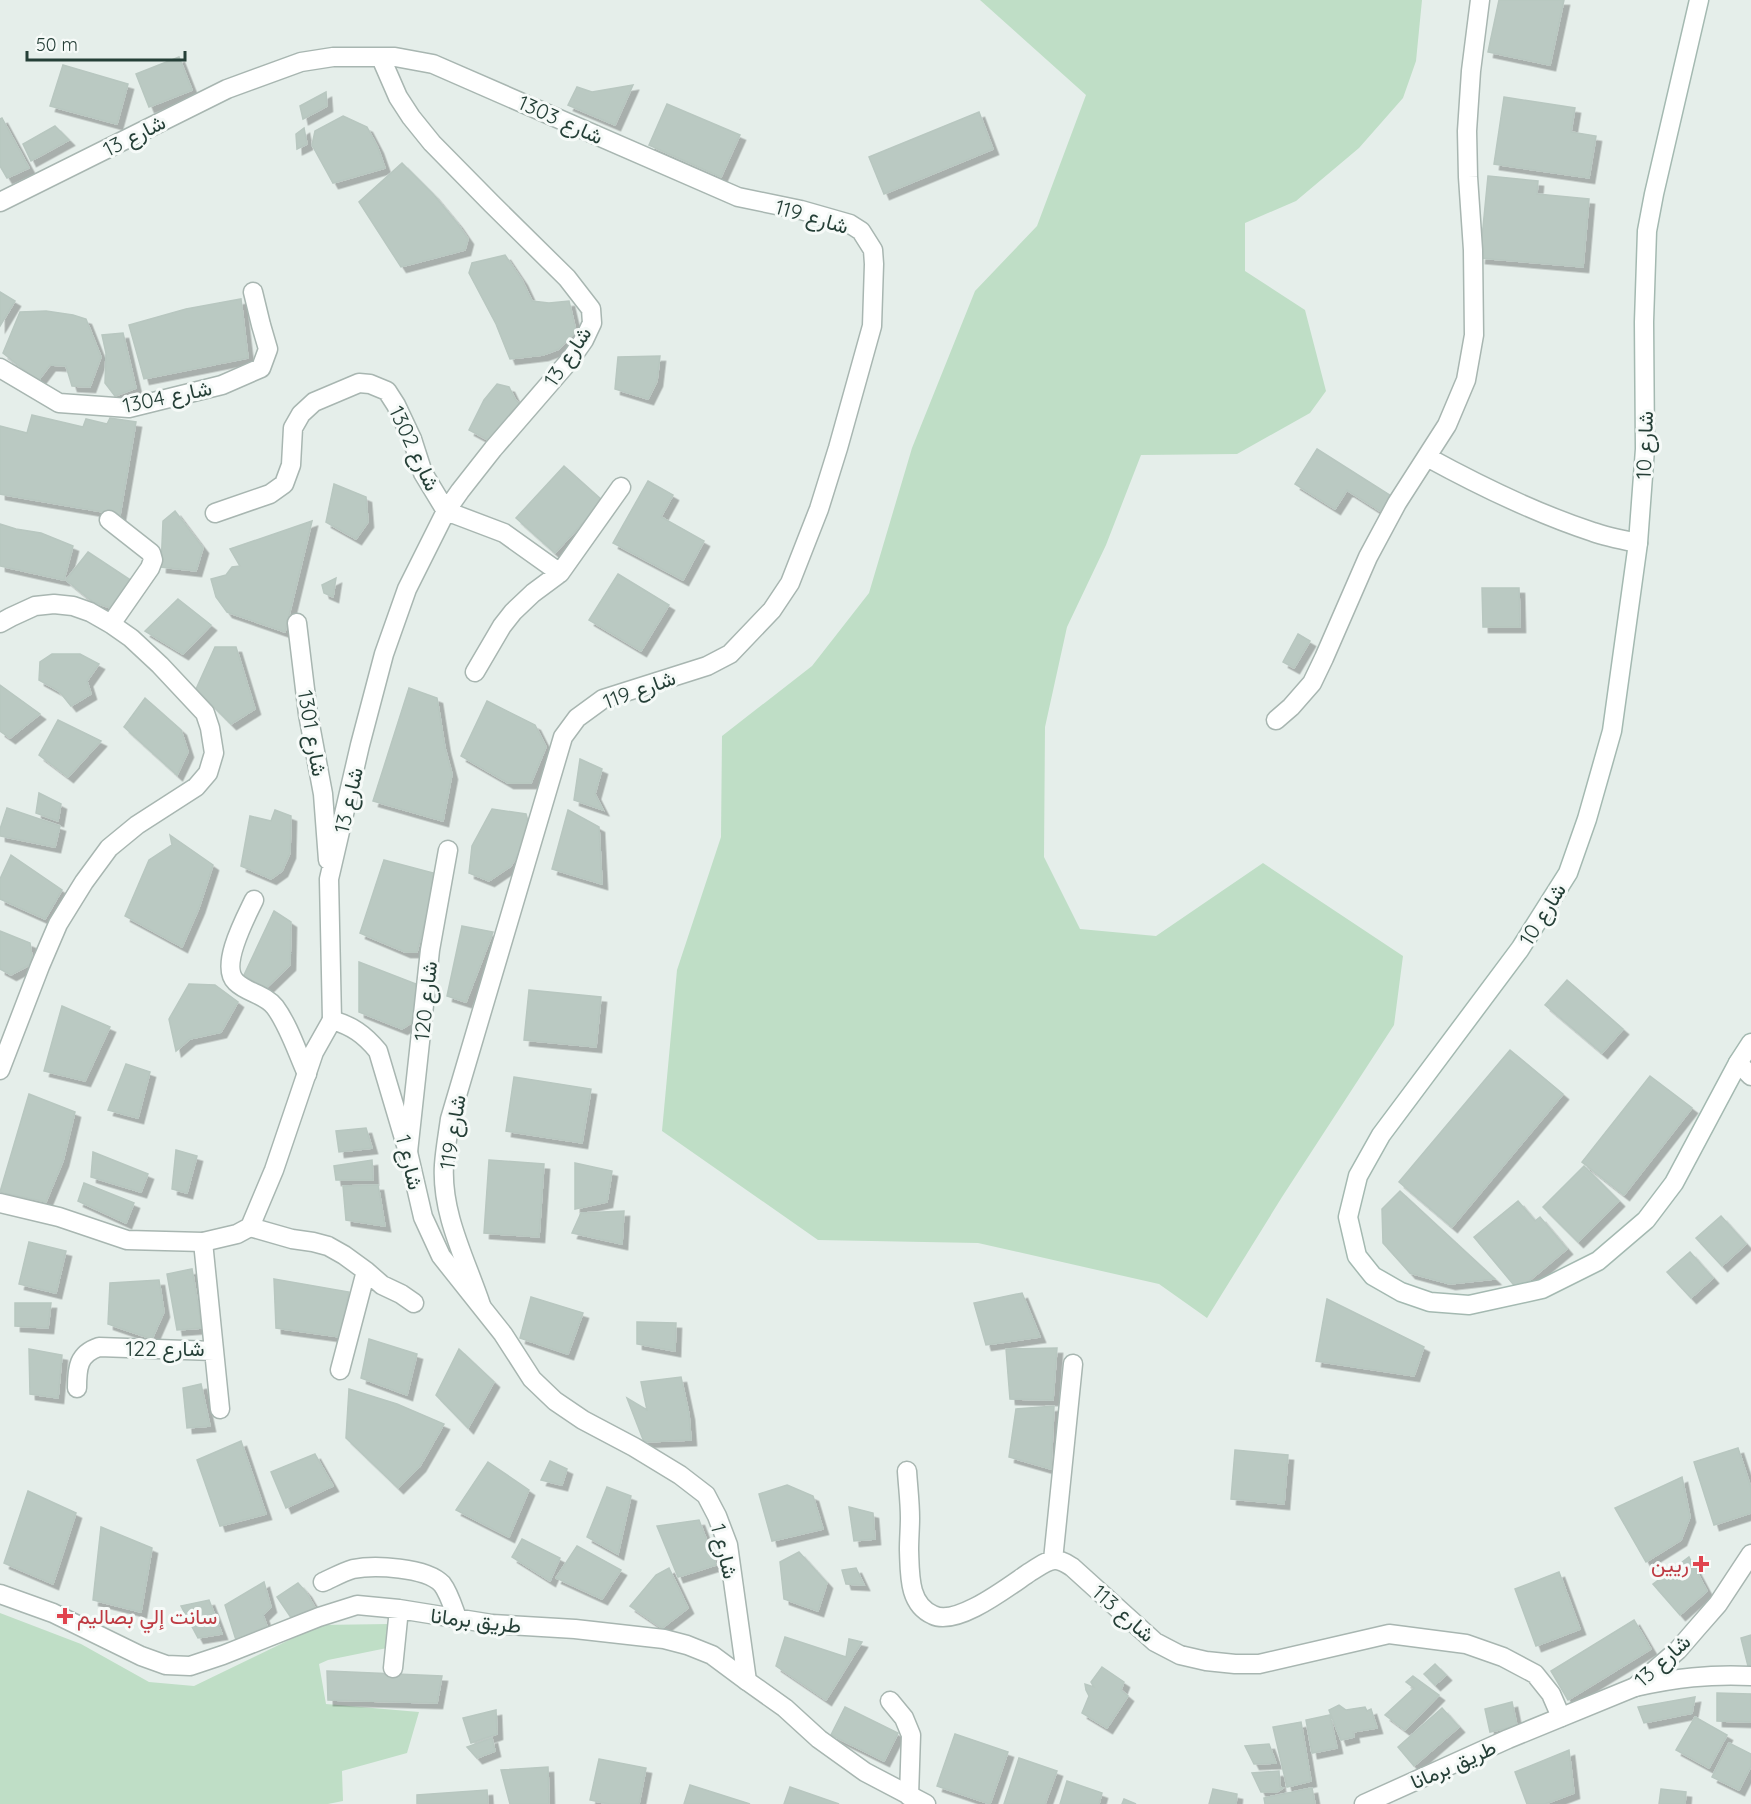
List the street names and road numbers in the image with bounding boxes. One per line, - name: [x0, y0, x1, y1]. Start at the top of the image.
- street label: شارع 1303: [514, 89, 608, 151]
- street label: شارع 13: [98, 108, 171, 164]
- street label: شارع 119: [772, 193, 852, 241]
- street label: شارع 13: [538, 321, 598, 392]
- street label: شارع 1304: [120, 374, 214, 420]
- street label: شارع 1302: [382, 401, 446, 496]
- street label: شارع 10: [1630, 410, 1660, 480]
- street label: شارع 119: [599, 664, 679, 716]
- street label: شارع 1301: [291, 688, 333, 778]
- street label: شارع 13: [328, 765, 370, 836]
- street label: شارع 10: [1513, 878, 1573, 951]
- street label: شارع 120: [408, 960, 444, 1042]
- street label: شارع 119: [433, 1093, 473, 1172]
- street label: شارع 1: [389, 1132, 429, 1193]
- street label: شارع 122: [125, 1335, 205, 1363]
- street label: شارع 1: [704, 1521, 744, 1582]
- street label: شارع 113: [1086, 1579, 1161, 1649]
- street label: طريق برمانا: [429, 1602, 523, 1639]
- street label: شارع 13: [1628, 1628, 1697, 1693]
- street label: طريق برمانا: [1406, 1734, 1500, 1795]

